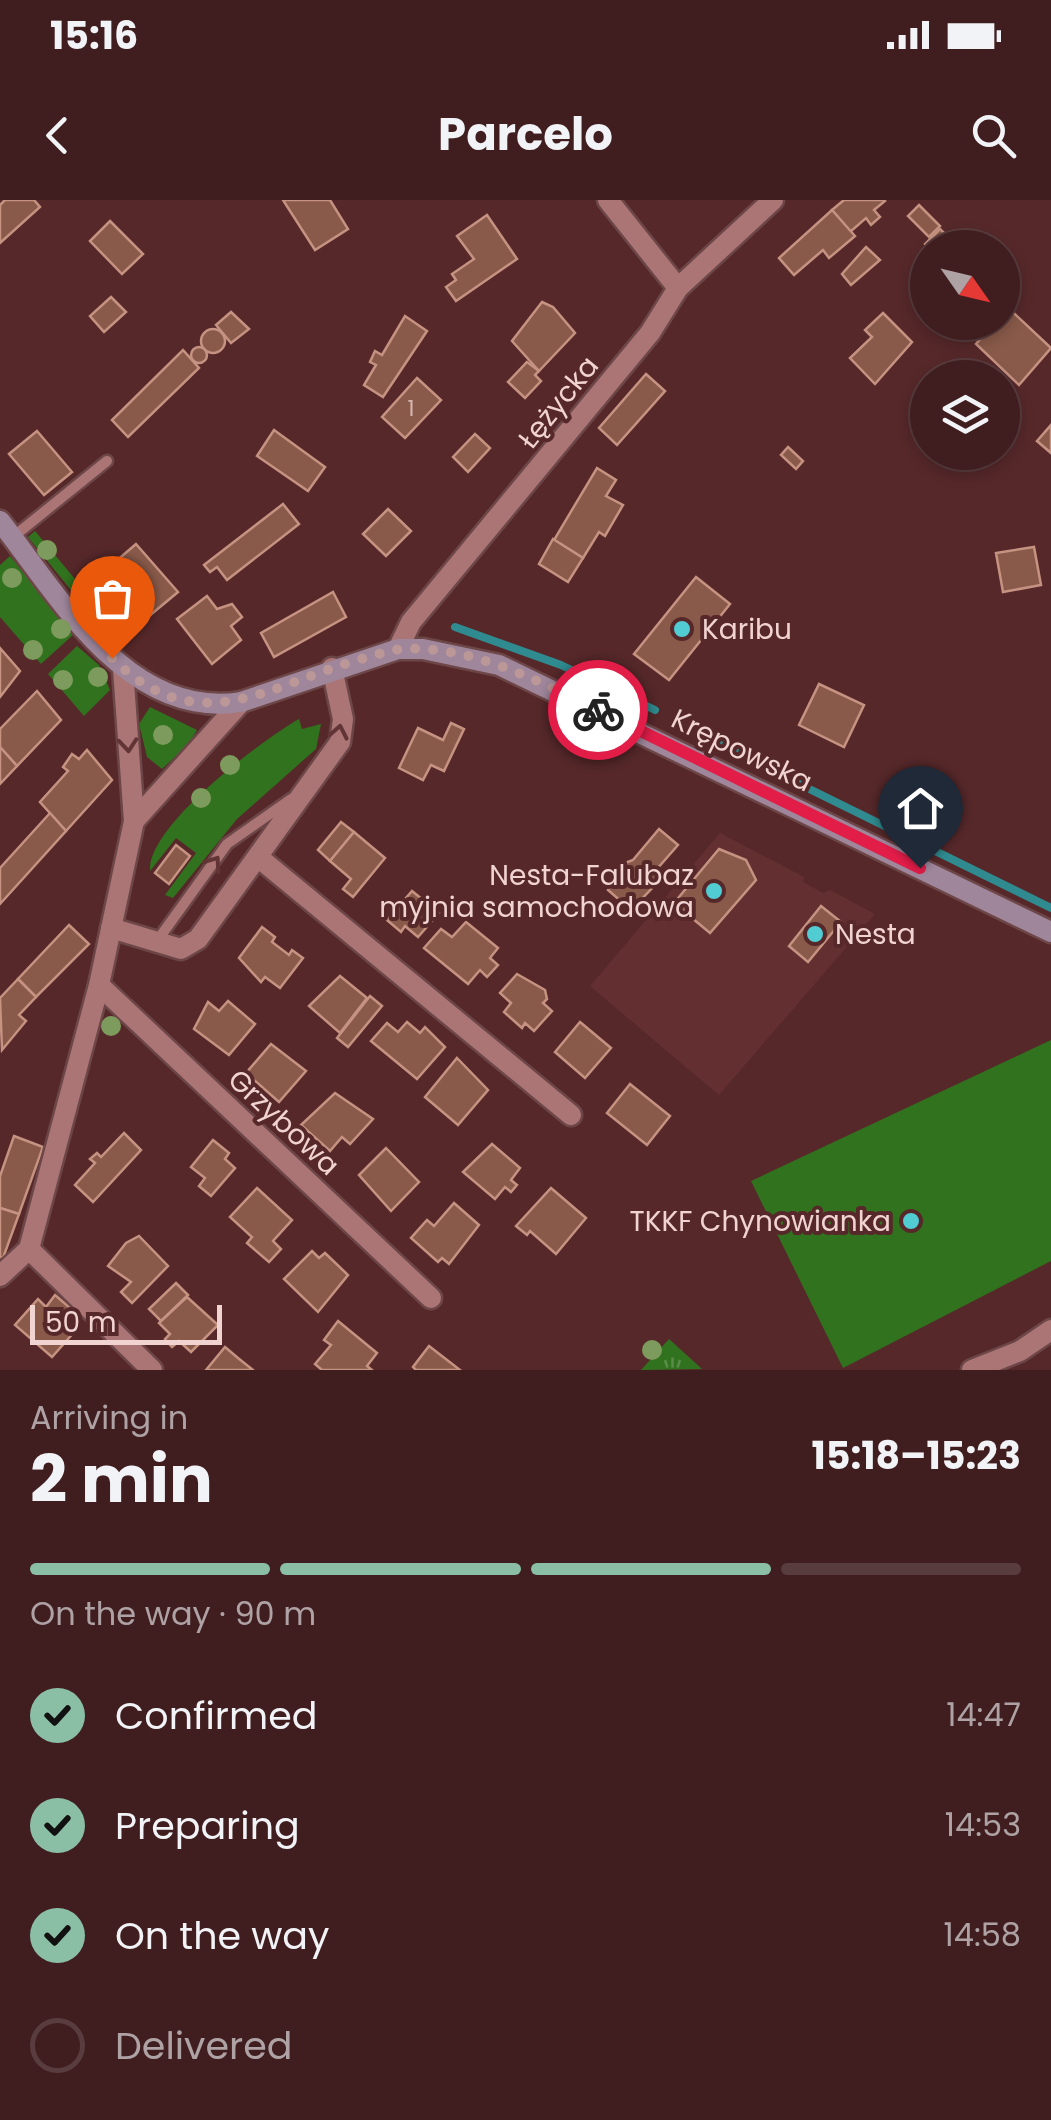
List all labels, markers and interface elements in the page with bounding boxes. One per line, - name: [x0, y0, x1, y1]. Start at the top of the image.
- text: 15:16: [50, 9, 138, 62]
- text: Parcelo: [438, 103, 613, 166]
- icon: back: [30, 108, 85, 163]
- icon: search: [966, 108, 1021, 163]
- north arrow: [910, 230, 1020, 340]
- map controls: [910, 230, 1020, 470]
- street label: Łężycka: [509, 348, 608, 457]
- button: layers: [910, 360, 1020, 470]
- house number: 1: [407, 393, 415, 424]
- pin: [70, 556, 155, 659]
- icon: bag: [85, 571, 140, 626]
- place label: Karibu: [702, 610, 792, 649]
- marker: Karibu: [671, 618, 693, 640]
- courier: [548, 660, 648, 760]
- icon: bike: [571, 683, 626, 738]
- street label: Krępowska: [665, 700, 819, 801]
- one-way arrow: [328, 724, 349, 741]
- one-way arrow: [117, 738, 139, 754]
- pin: [878, 766, 963, 869]
- icon: home: [893, 781, 948, 836]
- one-way arrow: [202, 856, 220, 874]
- place label: Nesta-Falubaz myjnia samochodowa: [379, 856, 694, 927]
- marker: Nesta-Falubaz myjnia samochodowa: [703, 880, 725, 902]
- place label: Nesta: [835, 915, 916, 954]
- marker: Nesta: [804, 923, 826, 945]
- street label: Grzybowa: [219, 1061, 348, 1184]
- place label: TKKF Chynowianka: [630, 1202, 891, 1241]
- marker: TKKF Chynowianka: [900, 1210, 922, 1232]
- scale bar: [30, 1300, 222, 1344]
- text: 50 m: [45, 1303, 116, 1342]
- text: Arriving in: [30, 1395, 188, 1440]
- text: 15:18–15:23: [811, 1429, 1021, 1482]
- text: 2 min: [30, 1434, 213, 1525]
- text: On the way · 90 m: [30, 1591, 316, 1636]
- icon: check: [30, 1688, 85, 1743]
- text: Confirmed: [115, 1689, 317, 1742]
- text: 14:47: [946, 1692, 1021, 1737]
- icon: check: [30, 1798, 85, 1853]
- text: Preparing: [115, 1799, 300, 1852]
- text: 14:53: [945, 1802, 1021, 1847]
- icon: check: [30, 1908, 85, 1963]
- text: On the way: [115, 1909, 329, 1962]
- text: 14:58: [944, 1912, 1021, 1957]
- text: Delivered: [115, 2019, 292, 2072]

